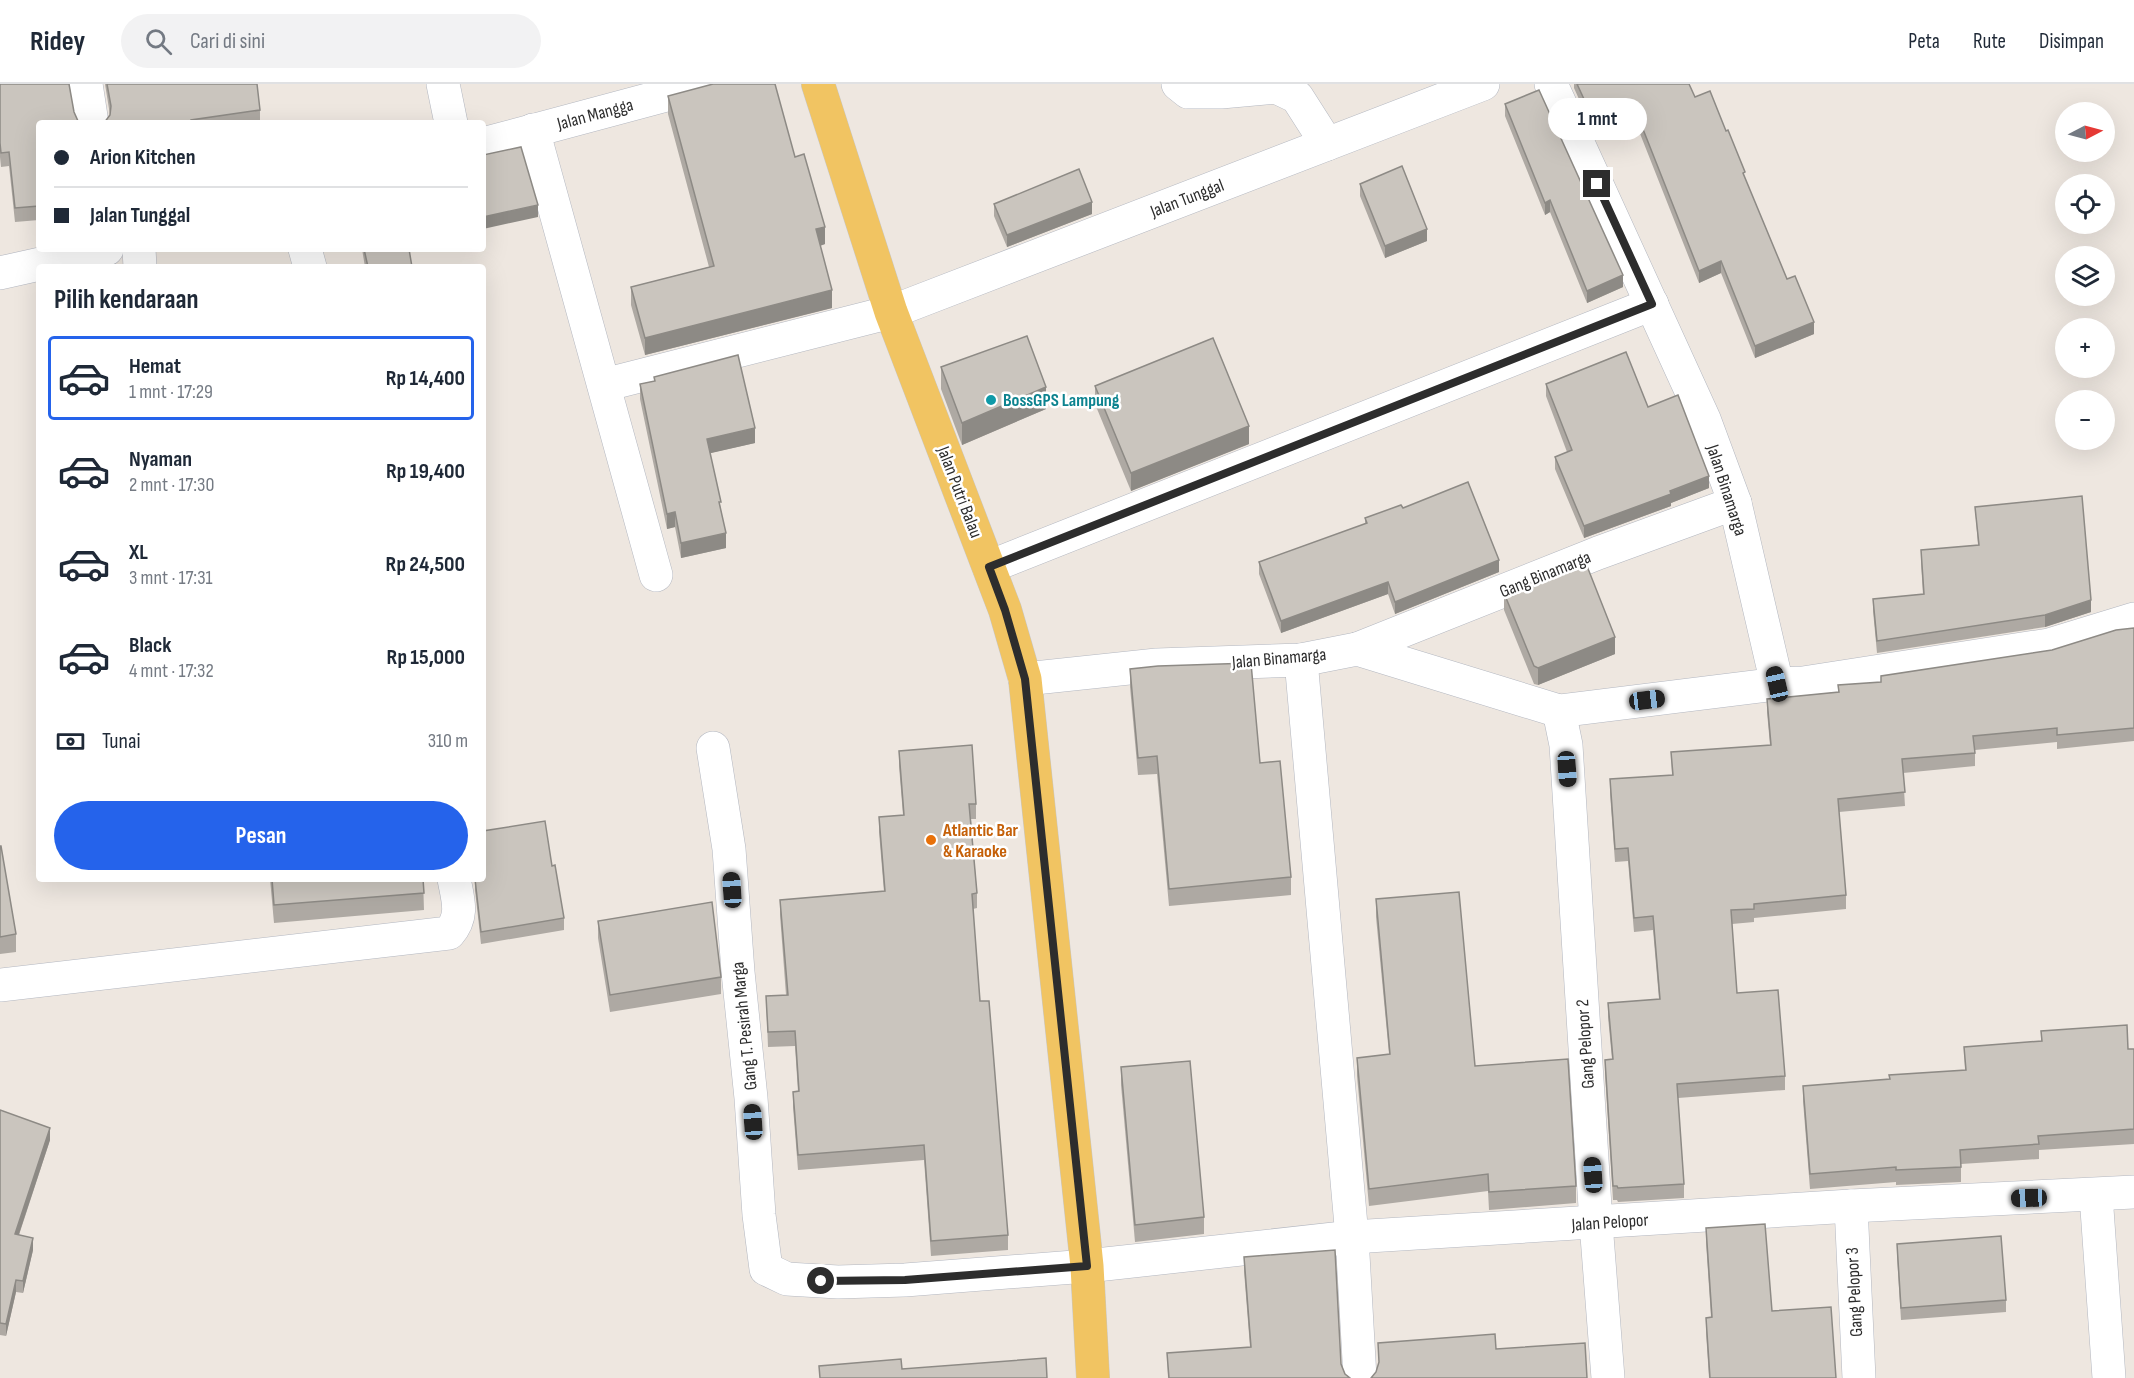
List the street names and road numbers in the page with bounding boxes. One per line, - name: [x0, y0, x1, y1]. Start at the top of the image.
- street label: Jalan Mangga: [554, 94, 636, 135]
- street label: Jalan Tunggal: [1146, 175, 1227, 222]
- street label: Jalan Binamarga: [1702, 441, 1751, 538]
- street label: Jalan Putri Balau: [932, 443, 987, 541]
- street label: Gang Binamarga: [1496, 547, 1594, 602]
- street label: Jalan Binamarga: [1230, 644, 1327, 673]
- street label: Gang T. Pesirah Marga: [727, 961, 762, 1091]
- street label: Gang Pelopor 2: [1572, 999, 1599, 1089]
- street label: Jalan Pelopor: [1570, 1209, 1649, 1236]
- street label: Gang Pelopor 3: [1842, 1247, 1867, 1337]

